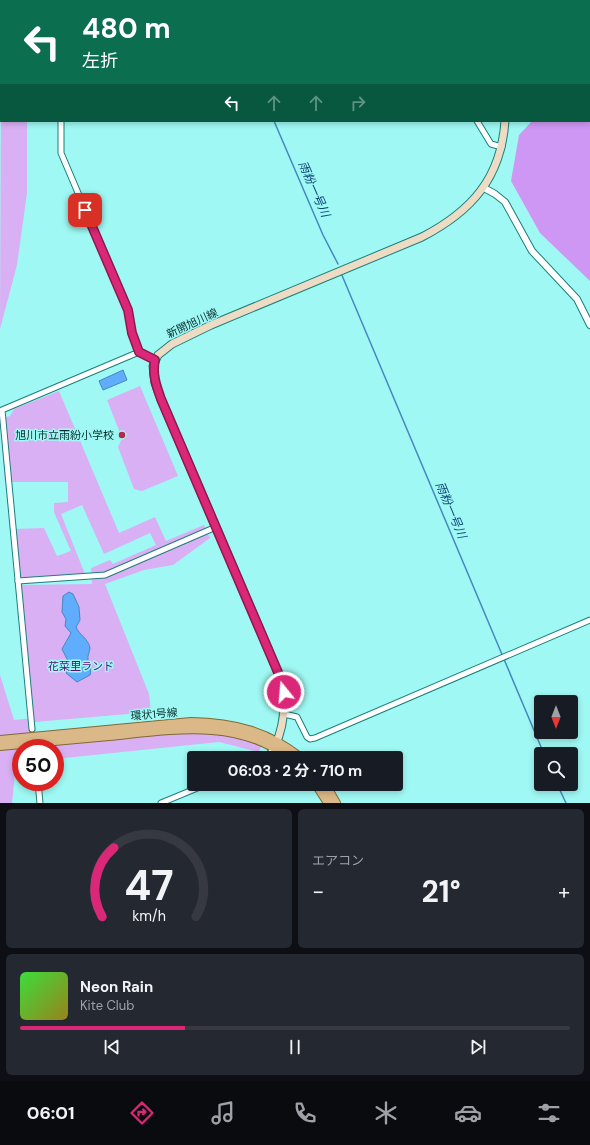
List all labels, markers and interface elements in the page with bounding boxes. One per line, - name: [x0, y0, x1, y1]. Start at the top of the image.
- text: 480 m: [82, 10, 171, 47]
- icon: left: [16, 16, 68, 68]
- text: 左折: [82, 49, 118, 73]
- icon: left: [221, 92, 243, 114]
- icon: ahead: [263, 92, 285, 114]
- icon: ahead: [305, 92, 327, 114]
- icon: right: [347, 92, 369, 114]
- water label: 雨粉一号川: [294, 158, 334, 221]
- pin: [68, 193, 102, 227]
- icon: arrive: [74, 199, 96, 221]
- street label: 新開旭川線: [164, 305, 220, 341]
- place label: 旭川市立雨紛小学校: [15, 428, 114, 442]
- marker: 旭川市立雨紛小学校: [117, 430, 127, 440]
- water label: 雨粉一号川: [432, 479, 471, 543]
- park label: 花菜里ランド: [48, 659, 114, 673]
- position arrow: [263, 671, 305, 713]
- north arrow: [534, 695, 578, 739]
- map controls: [534, 695, 578, 791]
- street label: 環状1号線: [130, 705, 178, 723]
- speed limit sign: 50: [12, 739, 64, 791]
- button: search: [534, 747, 578, 791]
- text: 06:03 · 2 分 · 710 m: [228, 761, 362, 781]
- text: エアコン: [312, 852, 364, 869]
- text: 47: [124, 858, 174, 912]
- text: 21°: [421, 872, 461, 911]
- text: −: [312, 877, 324, 906]
- text: +: [558, 877, 570, 906]
- text: km/h: [132, 906, 166, 924]
- text: Neon Rain: [80, 977, 153, 997]
- text: Kite Club: [80, 997, 134, 1014]
- icon: previous: [101, 1036, 123, 1058]
- icon: pause: [284, 1036, 306, 1058]
- icon: next: [467, 1036, 489, 1058]
- icon: directions: [128, 1099, 156, 1127]
- icon: music: [209, 1099, 237, 1127]
- icon: phone: [291, 1099, 319, 1127]
- icon: climate: [372, 1099, 400, 1127]
- icon: car: [454, 1099, 482, 1127]
- icon: filters: [535, 1099, 563, 1127]
- text: 06:01: [27, 1101, 75, 1125]

